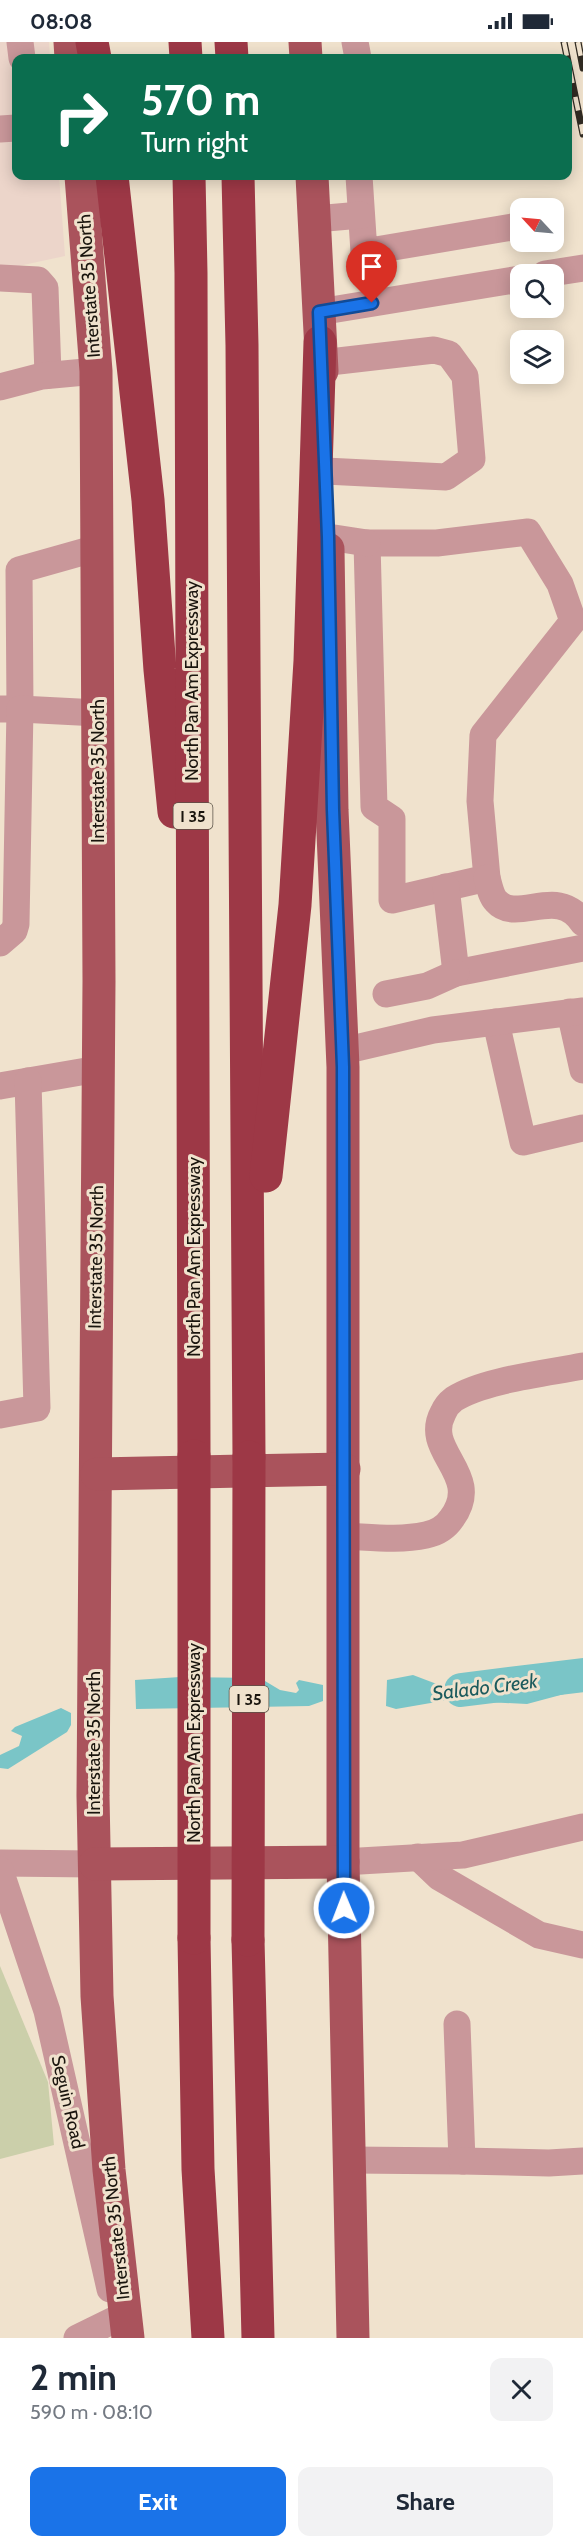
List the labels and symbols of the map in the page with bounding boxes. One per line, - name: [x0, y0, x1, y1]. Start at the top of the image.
- north arrow: [510, 198, 564, 252]
- street label: Interstate 35 North: [73, 213, 105, 359]
- pin: [346, 241, 397, 303]
- street label: North Pan Am Expressway: [181, 581, 203, 781]
- street label: Interstate 35 North: [87, 699, 109, 843]
- road number: I 35: [174, 803, 212, 829]
- street label: North Pan Am Expressway: [183, 1157, 205, 1357]
- street label: Interstate 35 North: [84, 1185, 108, 1329]
- street label: North Pan Am Expressway: [183, 1643, 205, 1843]
- water label: Salado Creek: [431, 1668, 540, 1705]
- street label: Interstate 35 North: [83, 1671, 105, 1815]
- road number: I 35: [230, 1686, 268, 1712]
- position arrow: [312, 1876, 376, 1940]
- street label: Seguin Road: [47, 2053, 89, 2151]
- street label: Interstate 35 North: [98, 2155, 134, 2301]

